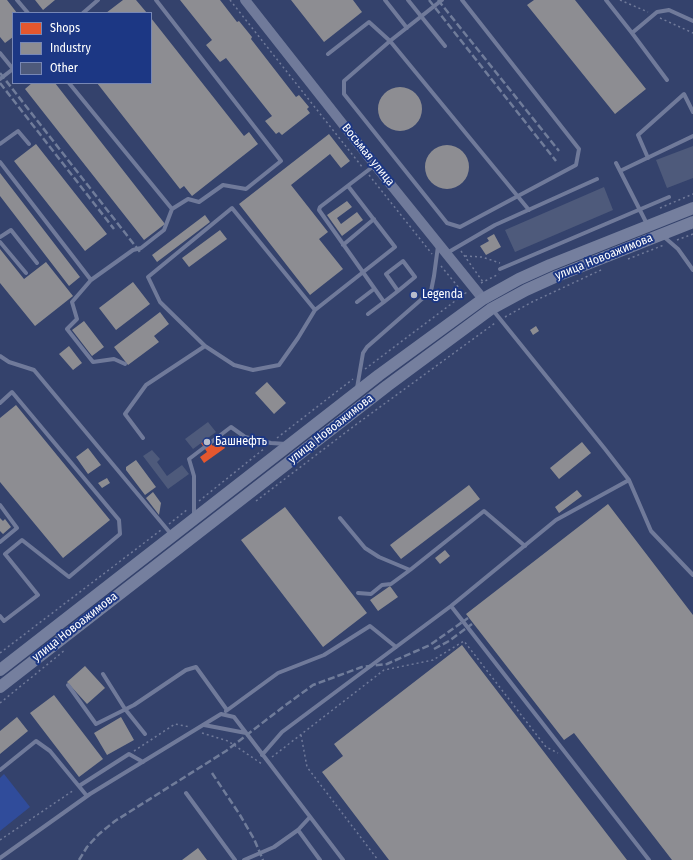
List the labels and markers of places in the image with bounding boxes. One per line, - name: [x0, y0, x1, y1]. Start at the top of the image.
- place label: Legenda: [422, 288, 463, 302]
- marker: Legenda: [409, 290, 419, 300]
- place label: Башнефть: [215, 435, 267, 449]
- marker: Башнефть: [202, 437, 212, 447]

